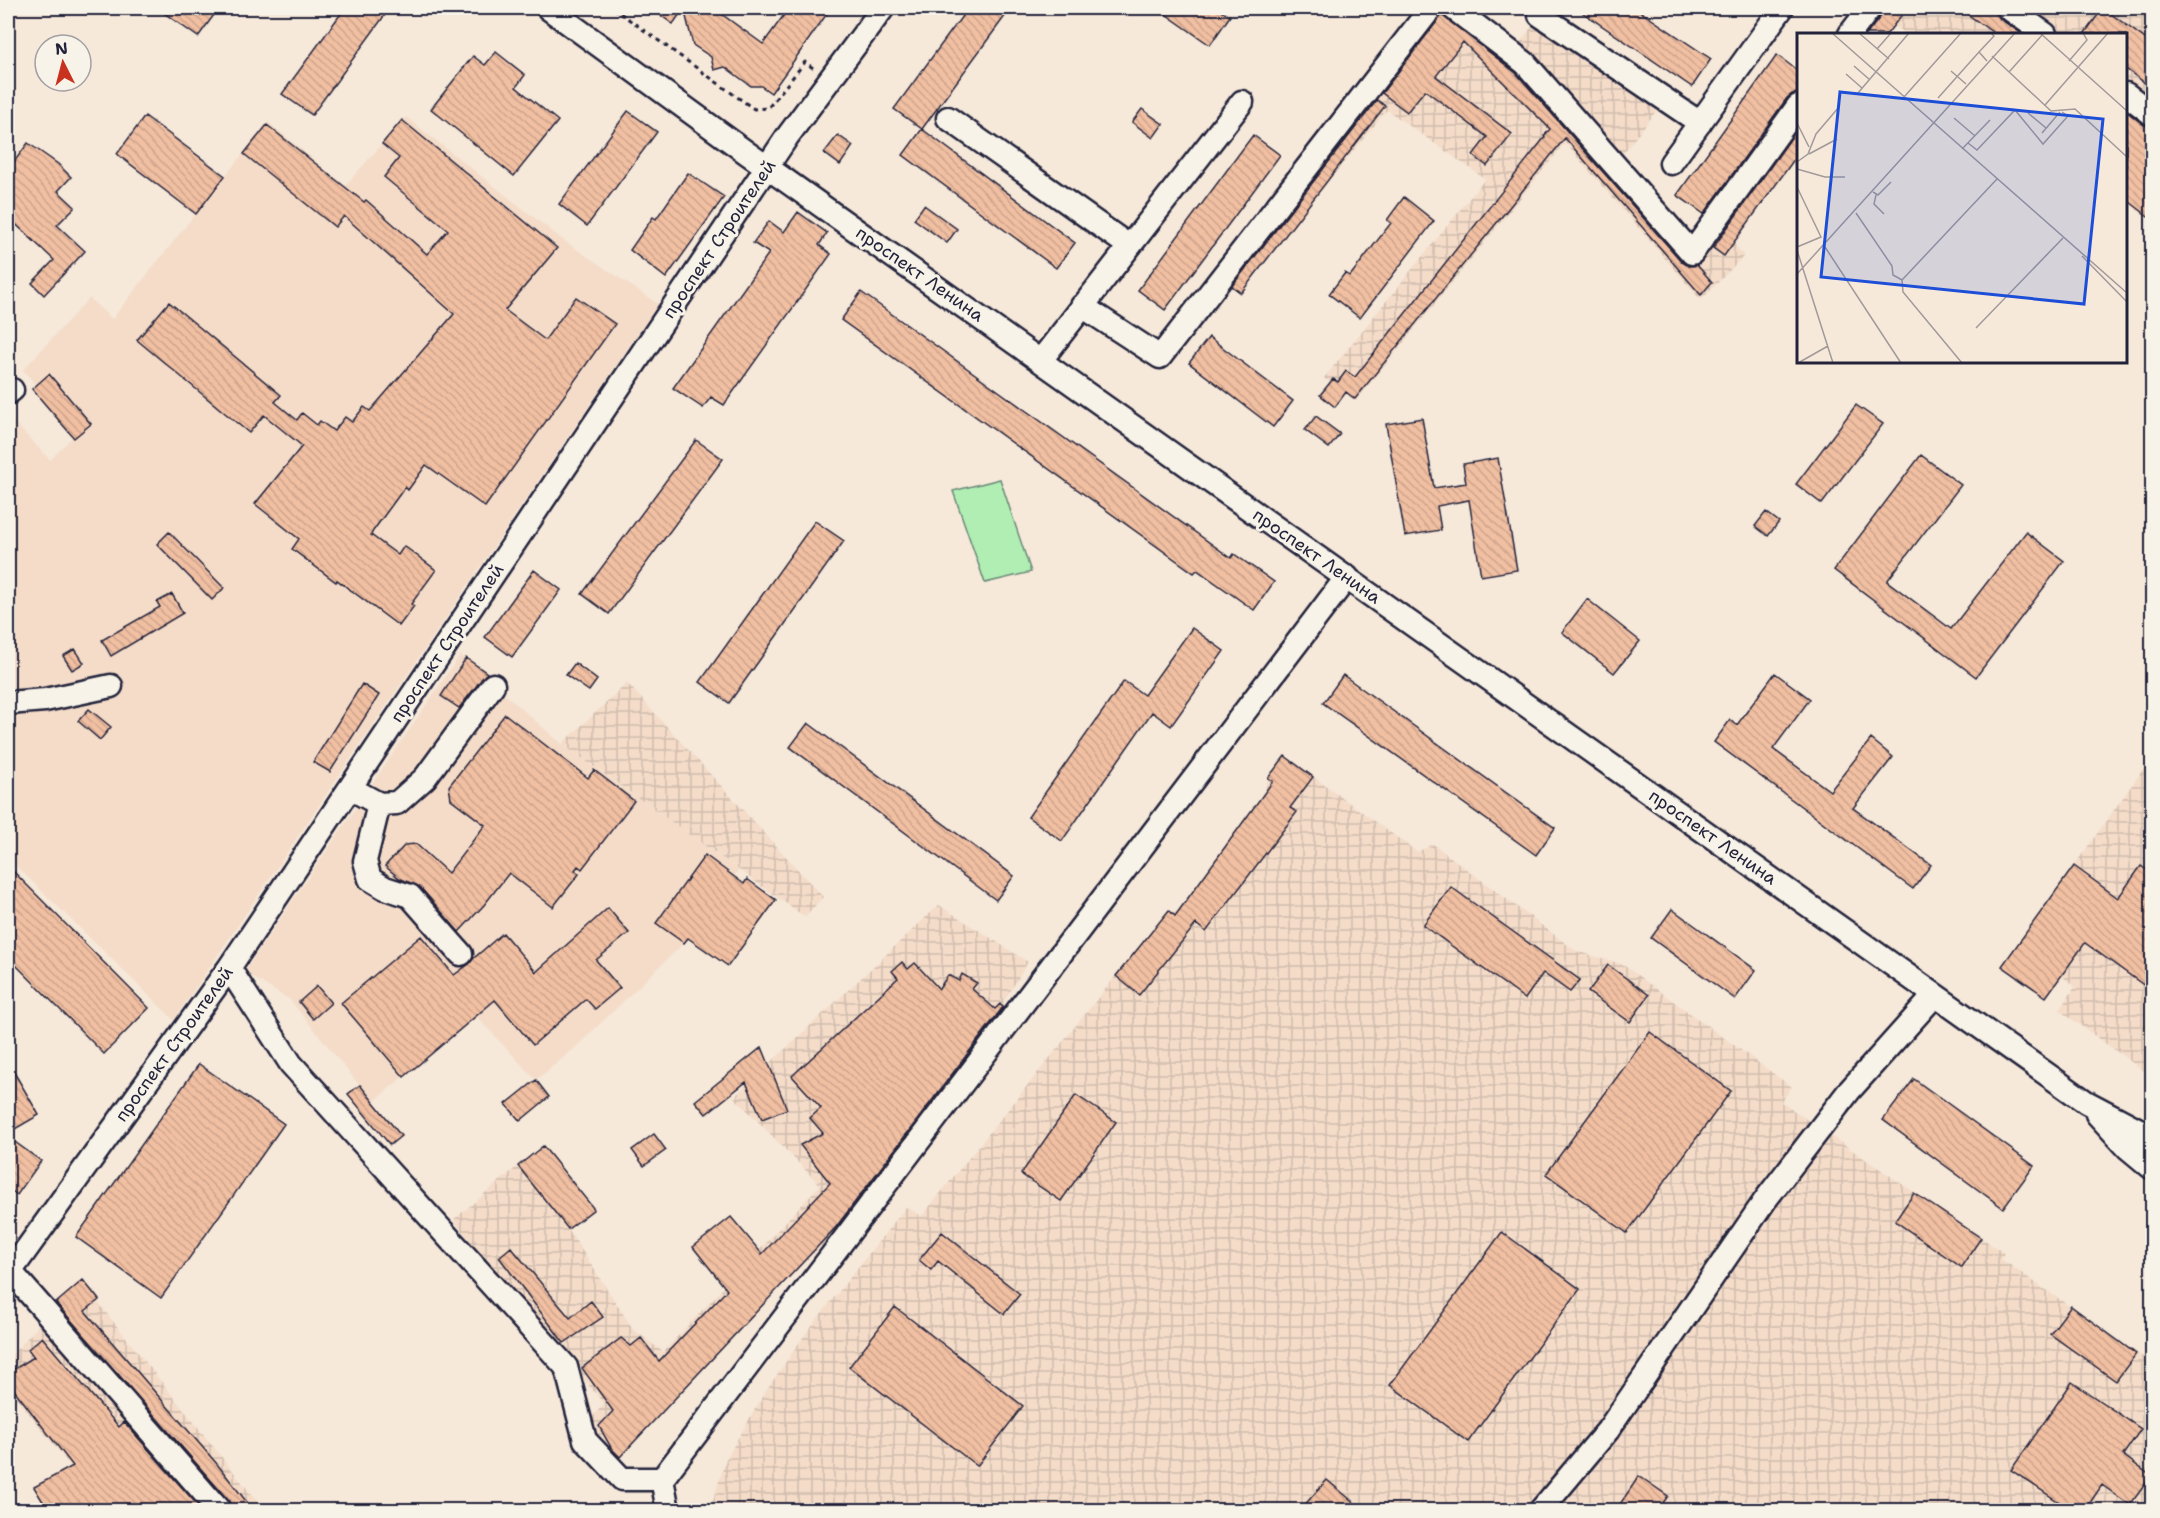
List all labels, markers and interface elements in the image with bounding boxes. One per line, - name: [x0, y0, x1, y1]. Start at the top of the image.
- north arrow: [33, 33, 93, 93]
- inset map: [1797, 33, 2127, 363]
- text: N: [54, 37, 69, 60]
- street label: проспект Строителей: [657, 155, 781, 323]
- street label: проспект Ленина: [851, 221, 989, 327]
- street label: проспект Ленина: [1248, 503, 1386, 609]
- street label: проспект Строителей: [385, 559, 509, 727]
- street label: проспект Ленина: [1644, 784, 1782, 890]
- street label: проспект Строителей: [109, 961, 239, 1127]

